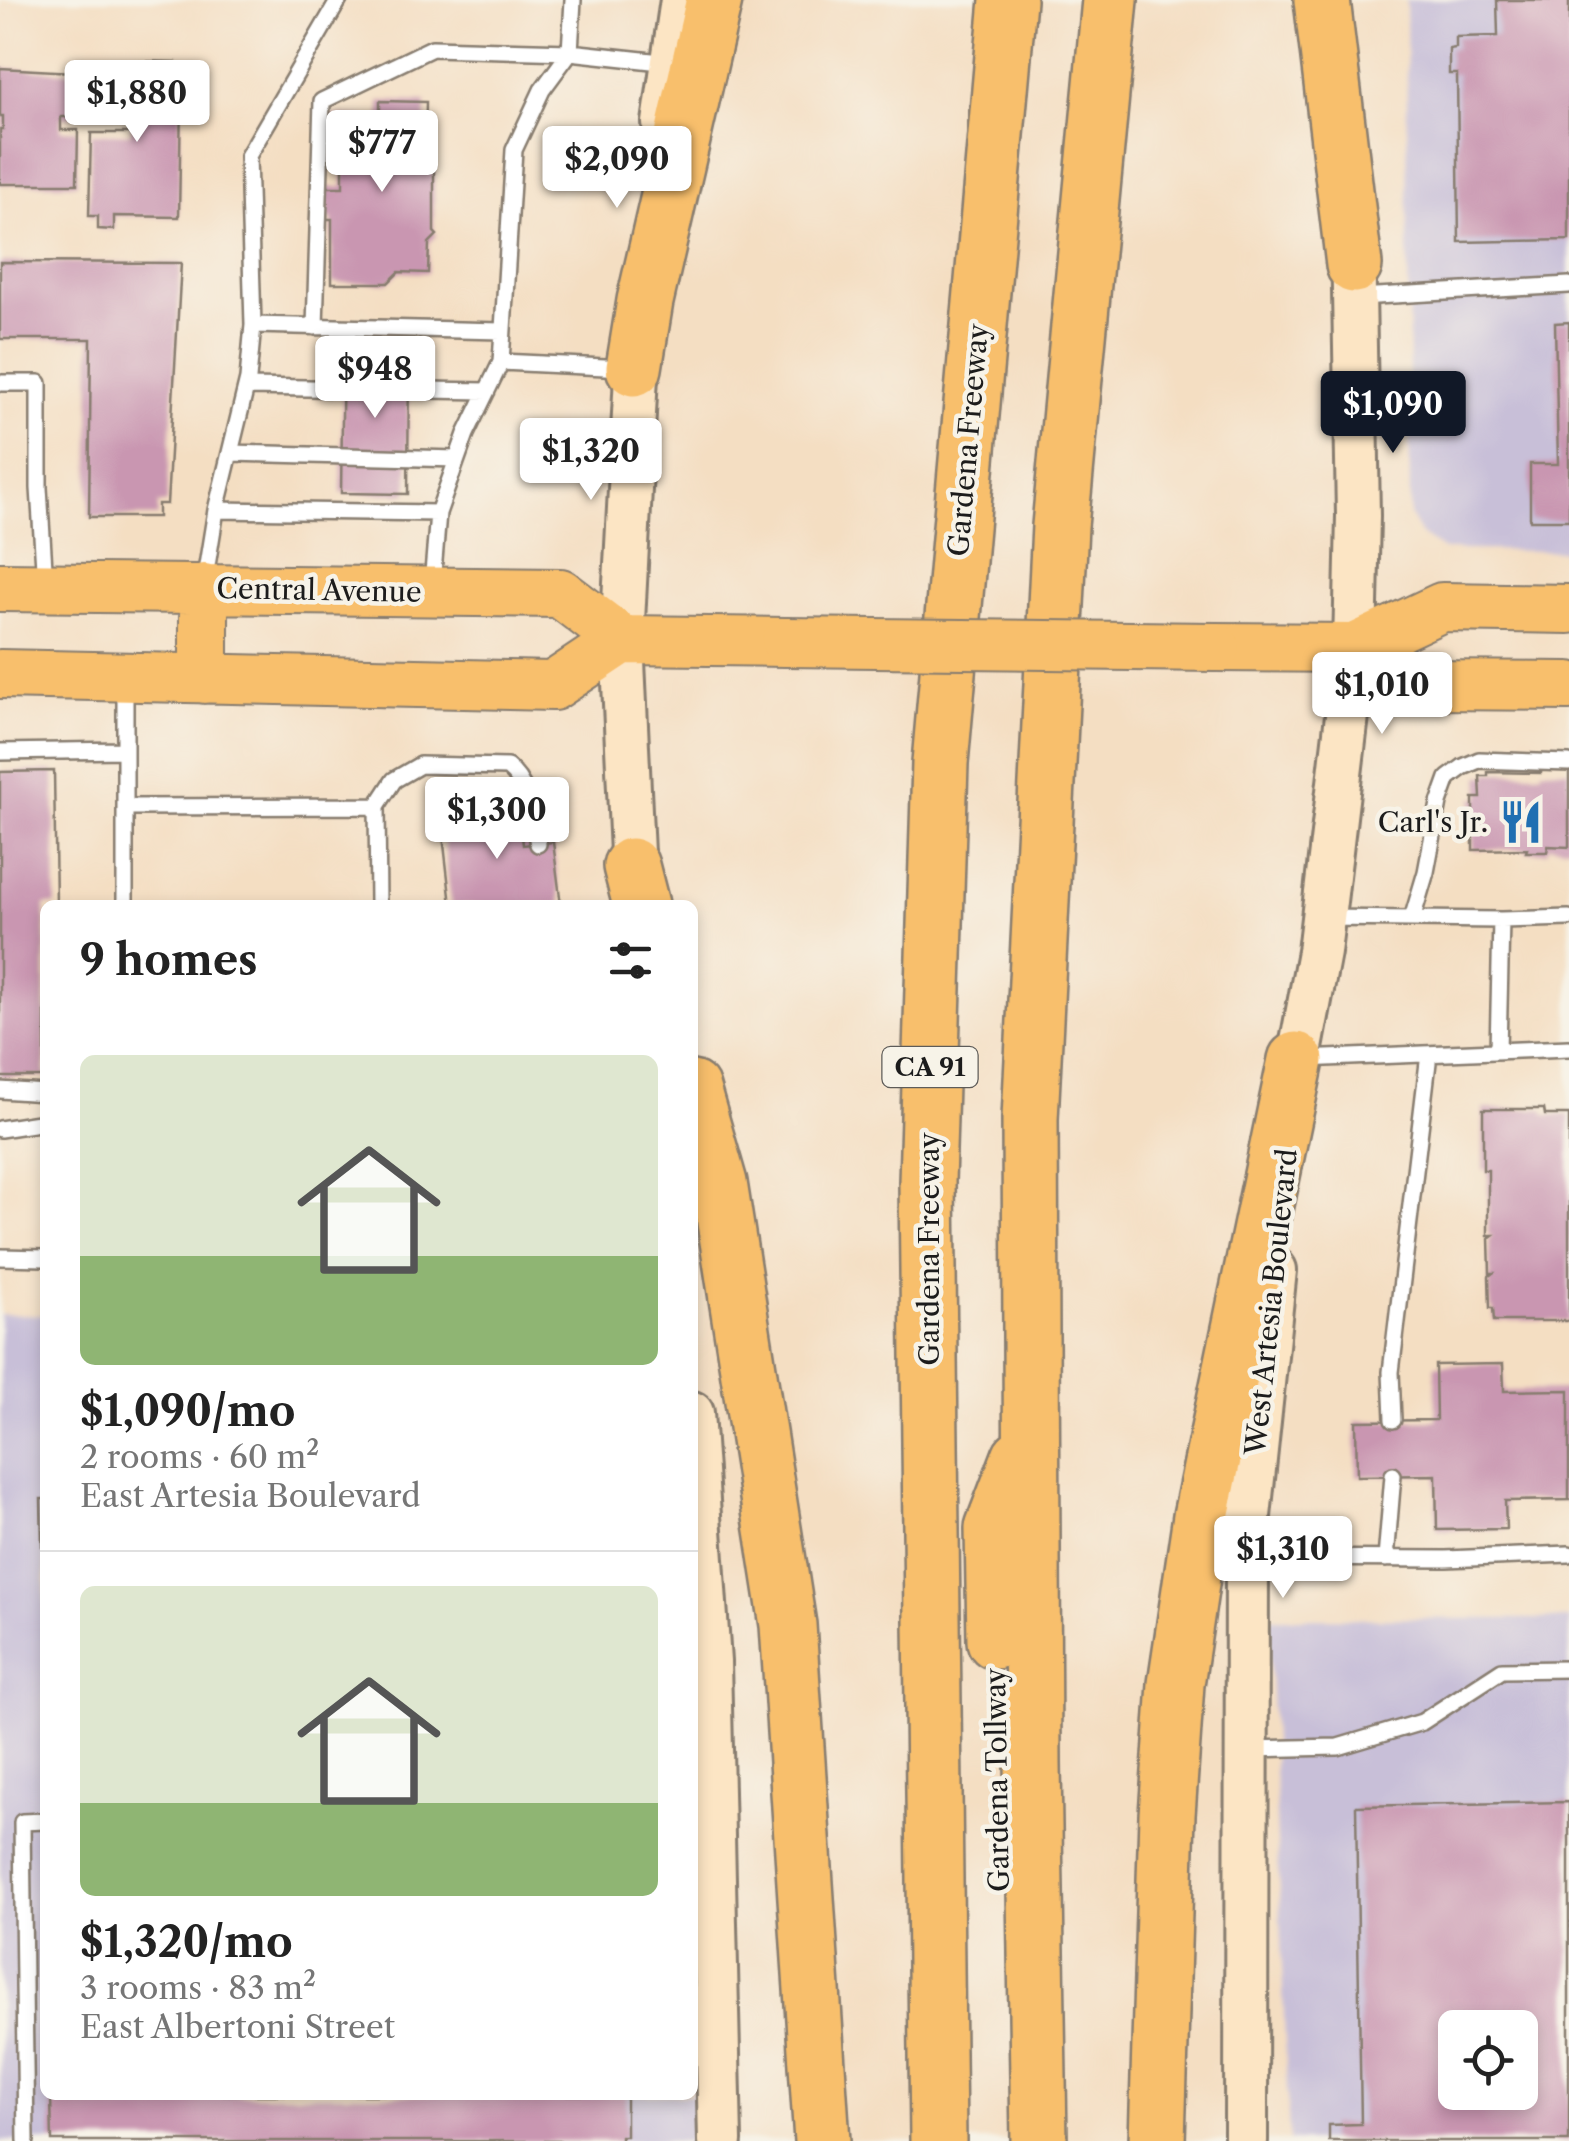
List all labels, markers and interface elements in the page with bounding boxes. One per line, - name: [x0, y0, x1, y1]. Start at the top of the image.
- pin: $1,880: [56, 60, 218, 145]
- text: $1,880: [87, 73, 187, 112]
- pin: $777: [323, 110, 441, 195]
- text: $777: [348, 123, 416, 162]
- pin: $2,090: [536, 126, 698, 211]
- text: $2,090: [564, 139, 670, 178]
- street label: Gardena Freeway: [941, 322, 995, 558]
- pin: $948: [316, 336, 434, 421]
- text: $948: [337, 349, 413, 388]
- pin: $1,090: [1312, 371, 1474, 456]
- text: $1,090: [1343, 384, 1443, 423]
- pin: $1,320: [510, 418, 672, 503]
- text: $1,320: [542, 431, 640, 470]
- street label: Central Avenue: [216, 571, 422, 609]
- pin: $1,010: [1301, 652, 1463, 737]
- text: $1,010: [1334, 665, 1430, 704]
- pin: $1,300: [416, 777, 578, 862]
- text: $1,300: [447, 790, 547, 829]
- restaurant icon: Carl's Jr.: [1497, 798, 1545, 846]
- place label: Carl's Jr.: [1378, 805, 1488, 839]
- icon: filters: [603, 933, 658, 988]
- text: 9 homes: [80, 934, 258, 986]
- road number: CA 91: [882, 1047, 978, 1087]
- icon: home: [279, 1120, 459, 1300]
- street label: Gardena Freeway: [912, 1132, 946, 1366]
- street label: West Artesia Boulevard: [1238, 1147, 1304, 1458]
- text: $1,090/mo: [80, 1385, 296, 1437]
- text: 2 rooms · 60 m²: [80, 1437, 319, 1476]
- text: East Artesia Boulevard: [80, 1476, 421, 1515]
- pin: $1,310: [1202, 1516, 1364, 1601]
- text: $1,310: [1236, 1529, 1330, 1568]
- icon: home: [279, 1651, 459, 1831]
- street label: Gardena Tollway: [978, 1667, 1016, 1892]
- text: $1,320/mo: [80, 1916, 293, 1968]
- text: 3 rooms · 83 m²: [80, 1968, 316, 2007]
- text: East Albertoni Street: [80, 2007, 395, 2046]
- map controls: [1438, 2010, 1538, 2110]
- button: locate: [1438, 2010, 1538, 2110]

